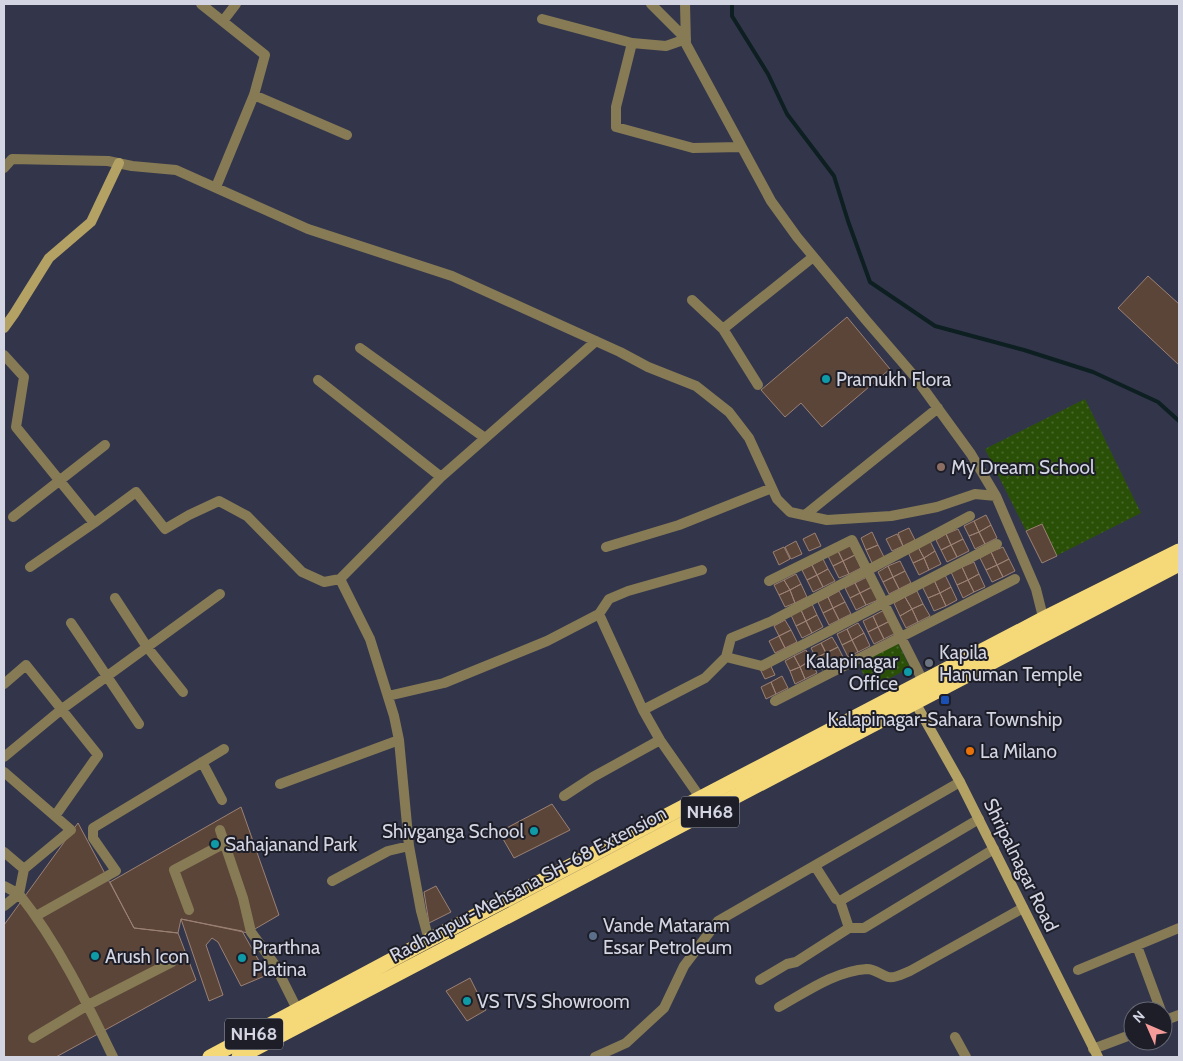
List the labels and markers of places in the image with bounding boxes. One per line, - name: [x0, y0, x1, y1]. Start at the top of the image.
- place label: Pramukh Flora: [836, 368, 951, 391]
- marker: Pramukh Flora: [820, 373, 832, 385]
- place label: My Dream School: [951, 456, 1095, 479]
- marker: My Dream School: [935, 461, 947, 473]
- place label: Kapila Hanuman Temple: [939, 641, 1083, 686]
- place label: Kalapinagar Office: [806, 650, 898, 695]
- marker: Kapila Hanuman Temple: [923, 657, 935, 669]
- marker: Kalapinagar Office: [902, 666, 914, 678]
- marker: Kalapinagar-Sahara Township: [939, 694, 951, 706]
- place label: Kalapinagar-Sahara Township: [828, 708, 1062, 731]
- place label: La Milano: [980, 740, 1057, 763]
- marker: La Milano: [964, 745, 976, 757]
- place label: Shivganga School: [382, 820, 525, 843]
- marker: Shivganga School: [528, 825, 540, 837]
- place label: Sahajanand Park: [225, 833, 358, 856]
- marker: Sahajanand Park: [209, 838, 221, 850]
- place label: Vande Mataram Essar Petroleum: [603, 914, 732, 959]
- marker: Vande Mataram Essar Petroleum: [587, 930, 599, 942]
- place label: Prarthna Platina: [252, 936, 320, 981]
- place label: Arush Icon: [105, 945, 189, 968]
- marker: Arush Icon: [89, 950, 101, 962]
- marker: Prarthna Platina: [236, 952, 248, 964]
- place label: VS TVS Showroom: [477, 990, 630, 1013]
- marker: VS TVS Showroom: [461, 995, 473, 1007]

